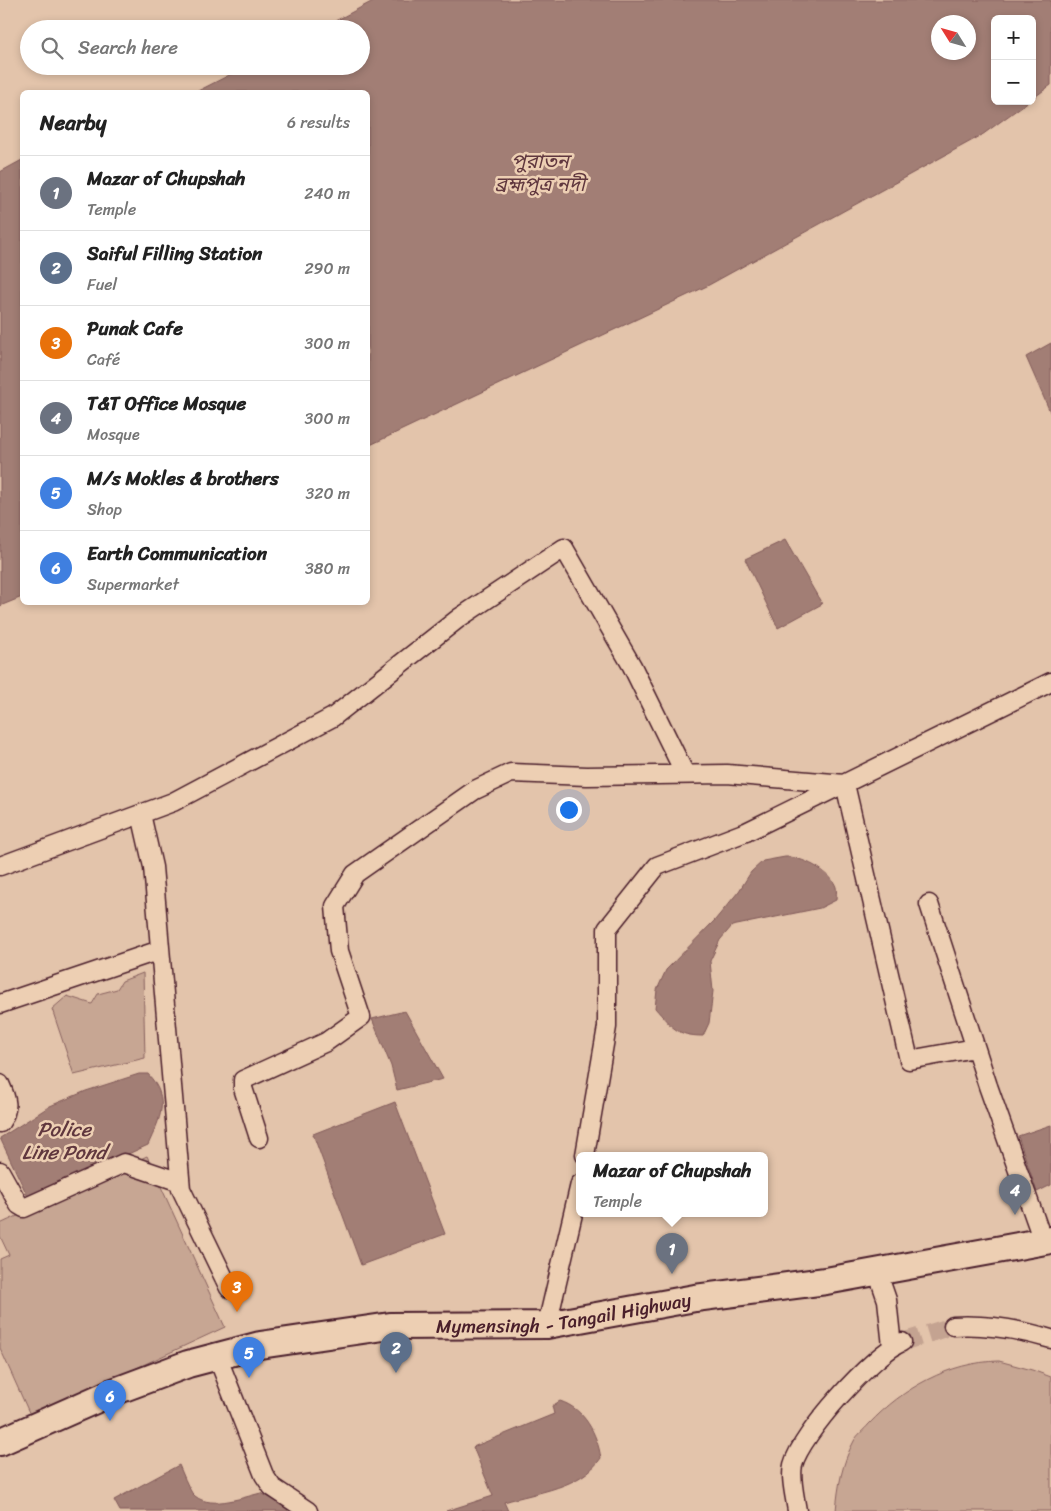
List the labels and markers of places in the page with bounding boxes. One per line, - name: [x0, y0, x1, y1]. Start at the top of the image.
- pin: 4: [999, 1174, 1031, 1215]
- pin: 1: [656, 1233, 688, 1274]
- pin: 3: [221, 1271, 253, 1312]
- pin: 2: [380, 1332, 412, 1373]
- pin: 5: [233, 1337, 265, 1378]
- pin: 6: [94, 1380, 126, 1421]

